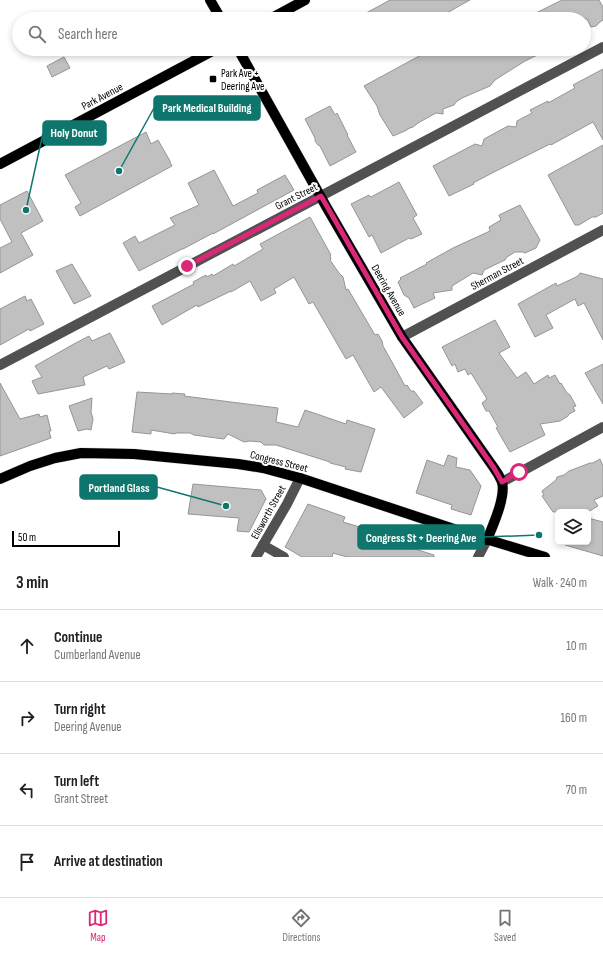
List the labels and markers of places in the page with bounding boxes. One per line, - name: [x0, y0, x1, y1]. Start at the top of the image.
- place label: Park Ave + Deering Ave: [221, 67, 264, 93]
- marker: Park Ave + Deering Ave: [208, 74, 218, 84]
- callout: Park Medical Building: [154, 96, 260, 120]
- callout: Holy Donut: [43, 121, 106, 145]
- callout: Portland Glass: [80, 475, 157, 499]
- callout: Congress St + Deering Ave: [358, 525, 484, 549]

